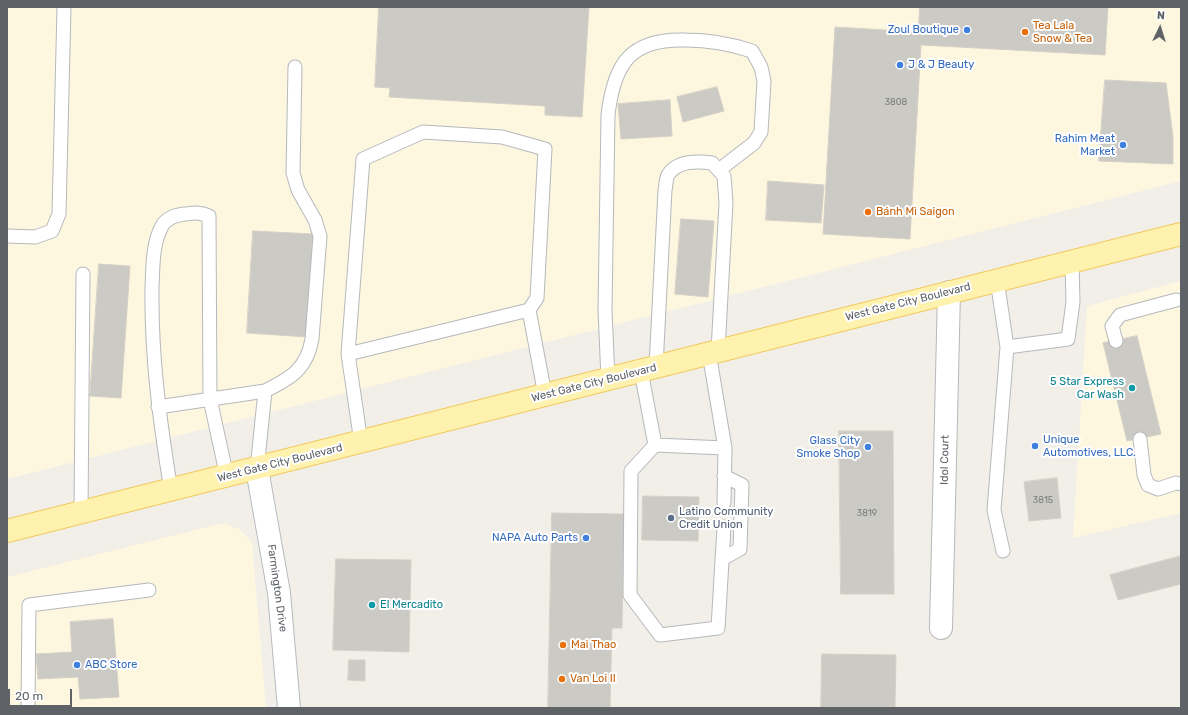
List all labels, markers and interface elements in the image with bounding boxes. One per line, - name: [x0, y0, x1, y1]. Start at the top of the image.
- north arrow: [1140, 8, 1180, 48]
- text: N: [1156, 9, 1165, 22]
- place label: Tea Lala Snow & Tea: [1033, 19, 1092, 45]
- place label: Zoul Boutique: [888, 23, 959, 37]
- marker: Zoul Boutique: [962, 25, 972, 35]
- marker: Tea Lala Snow & Tea: [1020, 27, 1030, 37]
- place label: J & J Beauty: [908, 58, 974, 72]
- marker: J & J Beauty: [895, 60, 905, 70]
- house number: 3808: [885, 97, 907, 107]
- place label: Rahim Meat Market: [1055, 132, 1115, 158]
- marker: Rahim Meat Market: [1118, 140, 1128, 150]
- place label: Bánh Mì Saigon: [876, 205, 955, 219]
- marker: Bánh Mì Saigon: [863, 207, 873, 217]
- street label: West Gate City Boulevard: [844, 280, 972, 324]
- street label: West Gate City Boulevard: [530, 361, 658, 405]
- place label: 5 Star Express Car Wash: [1050, 375, 1124, 401]
- marker: 5 Star Express Car Wash: [1127, 383, 1137, 393]
- place label: Unique Automotives, LLC.: [1043, 433, 1136, 459]
- place label: Glass City Smoke Shop: [796, 434, 860, 460]
- street label: Idol Court: [938, 435, 952, 485]
- street label: West Gate City Boulevard: [216, 441, 344, 485]
- marker: Unique Automotives, LLC.: [1030, 441, 1040, 451]
- marker: Glass City Smoke Shop: [863, 442, 873, 452]
- house number: 3815: [1033, 495, 1053, 505]
- place label: Latino Community Credit Union: [679, 505, 773, 531]
- house number: 3819: [857, 508, 877, 518]
- marker: Latino Community Credit Union: [666, 513, 676, 523]
- place label: NAPA Auto Parts: [492, 531, 578, 545]
- marker: NAPA Auto Parts: [581, 533, 591, 543]
- street label: Farmington Drive: [264, 543, 290, 633]
- place label: El Mercadito: [380, 598, 443, 612]
- marker: El Mercadito: [367, 600, 377, 610]
- place label: Mai Thao: [571, 638, 616, 652]
- marker: Mai Thao: [558, 640, 568, 650]
- place label: ABC Store: [85, 658, 137, 672]
- marker: ABC Store: [72, 660, 82, 670]
- place label: Van Loi II: [570, 672, 616, 686]
- marker: Van Loi II: [557, 674, 567, 684]
- scale bar: [10, 681, 74, 707]
- text: 20 m: [15, 689, 43, 703]

